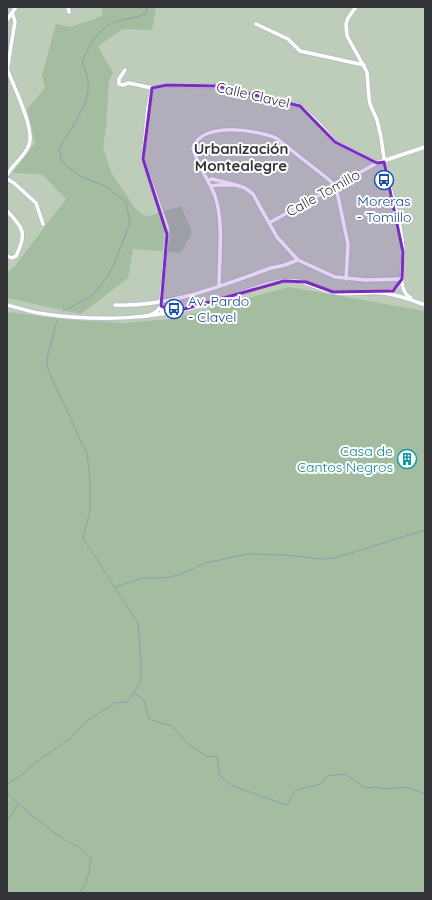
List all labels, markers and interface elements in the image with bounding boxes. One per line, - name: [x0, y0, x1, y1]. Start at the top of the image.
- street label: Calle Clavel: [215, 78, 291, 112]
- district label: Urbanización Montealegre: [194, 139, 288, 175]
- street label: Calle Tomillo: [283, 165, 363, 221]
- bus stop icon: Moreras - Tomillo: [373, 169, 395, 191]
- place label: Moreras - Tomillo: [356, 192, 412, 226]
- place label: Av. Pardo - Clavel: [188, 292, 249, 326]
- bus stop icon: Av. Pardo - Clavel: [163, 298, 185, 320]
- place label: Casa de Cantos Negros: [297, 442, 393, 476]
- building icon: Casa de Cantos Negros: [396, 448, 418, 470]

